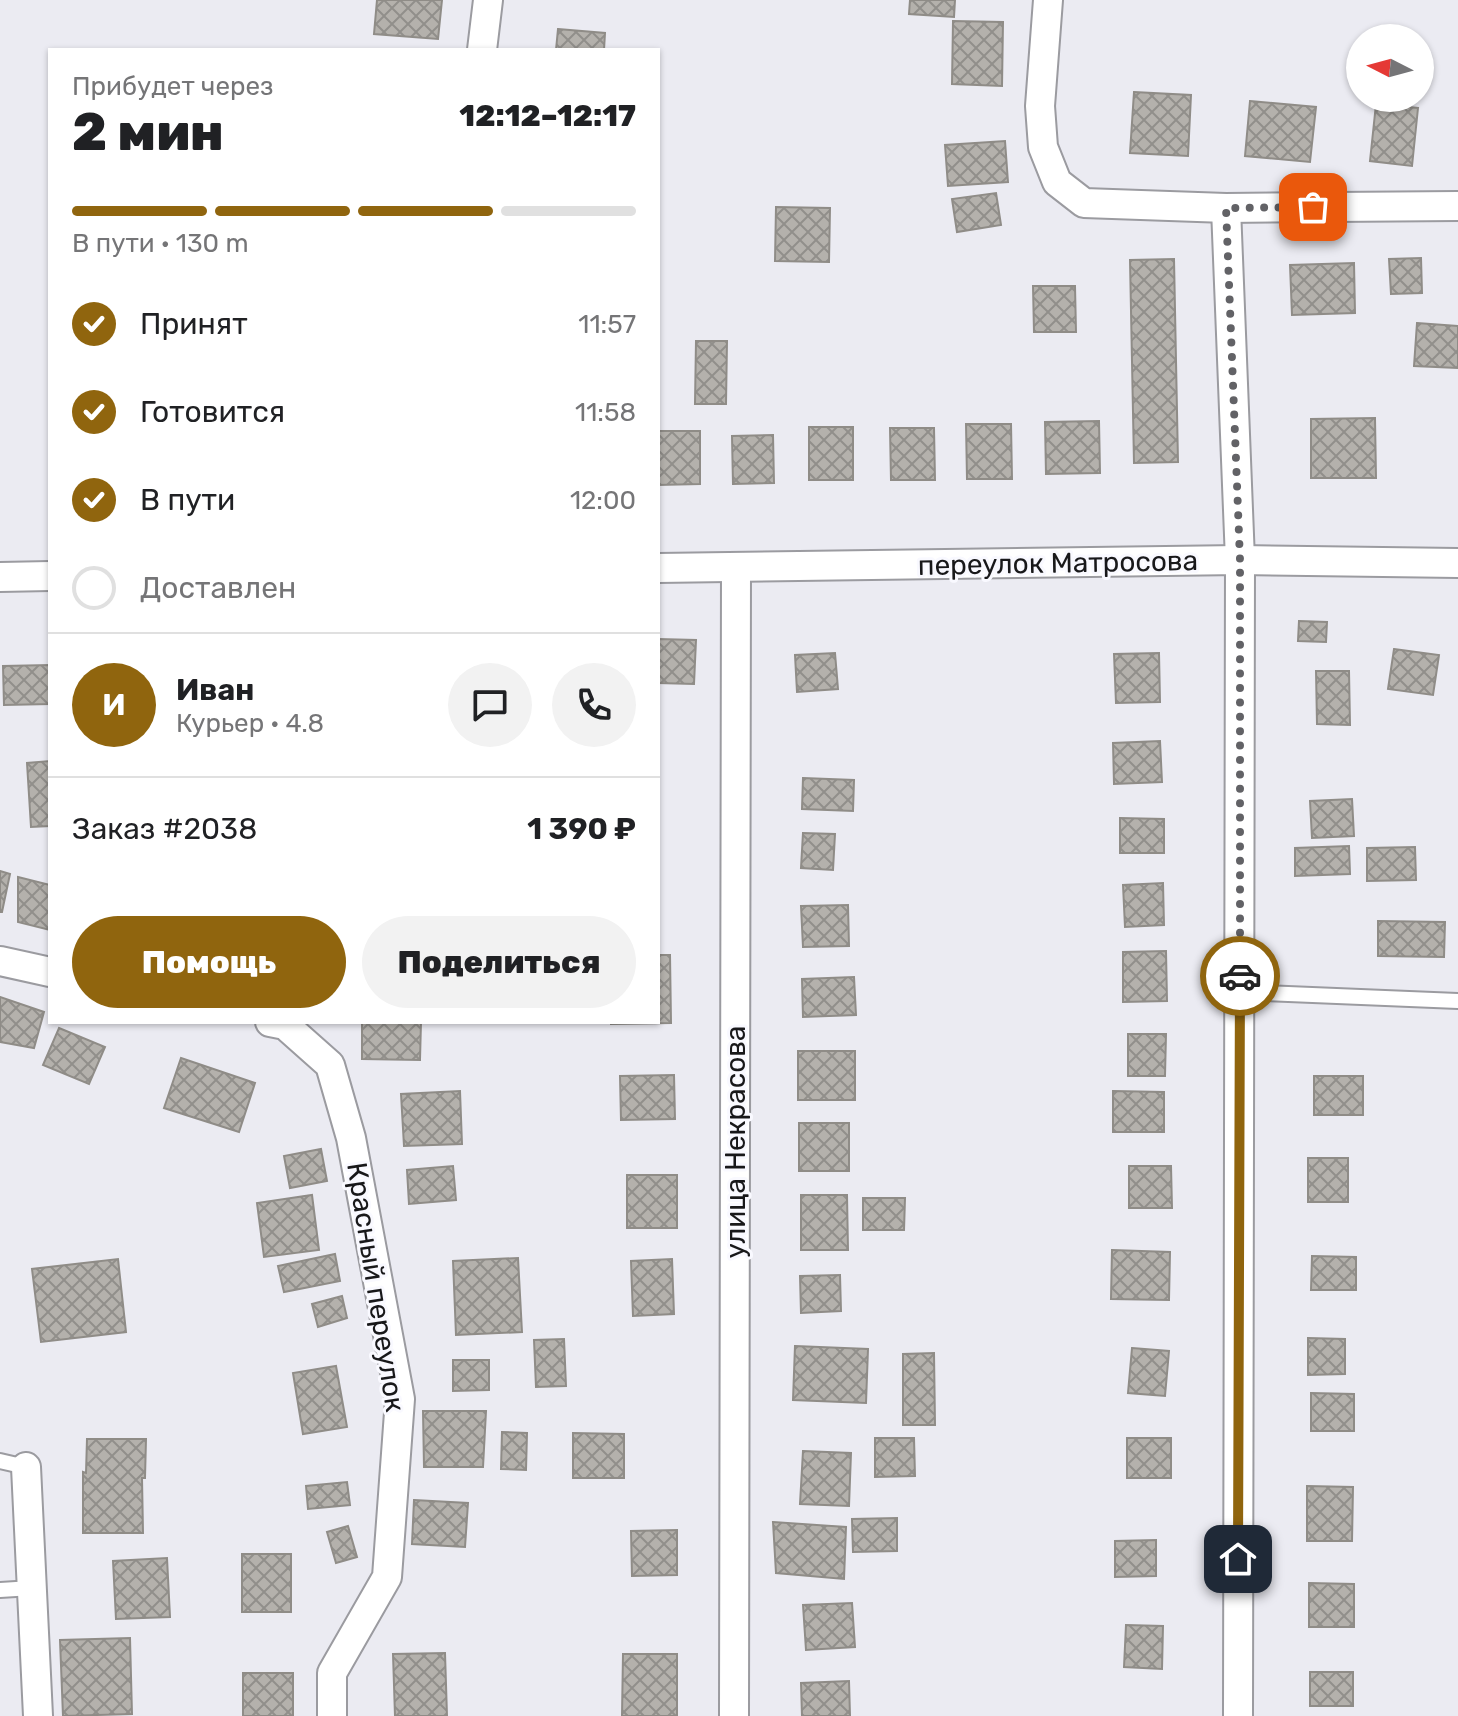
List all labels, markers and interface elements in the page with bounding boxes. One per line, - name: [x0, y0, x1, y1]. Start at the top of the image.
- north arrow: [1346, 24, 1434, 112]
- map controls: [1346, 24, 1434, 112]
- text: Прибудет через: [72, 71, 273, 102]
- text: 12:12–12:17: [459, 98, 636, 134]
- text: 2 мин: [72, 101, 224, 163]
- pin: [1279, 173, 1347, 241]
- icon: bag: [1291, 185, 1335, 229]
- text: В пути · 130 m: [72, 228, 249, 259]
- icon: check: [72, 302, 116, 346]
- text: Принят: [140, 306, 248, 342]
- text: 11:57: [578, 309, 636, 340]
- icon: check: [72, 390, 116, 434]
- text: Готовится: [140, 394, 285, 430]
- text: 11:58: [575, 397, 636, 428]
- icon: check: [72, 478, 116, 522]
- text: В пути: [140, 482, 235, 518]
- text: 12:00: [570, 485, 636, 516]
- street label: переулок Матросова: [918, 544, 1198, 582]
- text: Доставлен: [140, 570, 296, 606]
- button: chat: [448, 663, 532, 747]
- button: phone: [552, 663, 636, 747]
- text: Иван: [176, 672, 254, 708]
- text: И: [102, 687, 126, 723]
- text: Курьер · 4.8: [176, 708, 324, 739]
- text: Заказ #2038: [72, 811, 257, 847]
- text: 1 390 ₽: [527, 811, 636, 847]
- button: Помощь: [72, 916, 346, 1008]
- button: Поделиться: [362, 916, 636, 1008]
- courier: [1200, 936, 1280, 1016]
- icon: car: [1218, 954, 1262, 998]
- street label: улица Некрасова: [719, 1026, 752, 1258]
- street label: Красный переулок: [340, 1160, 412, 1414]
- pin: [1204, 1525, 1272, 1593]
- icon: home: [1216, 1537, 1260, 1581]

